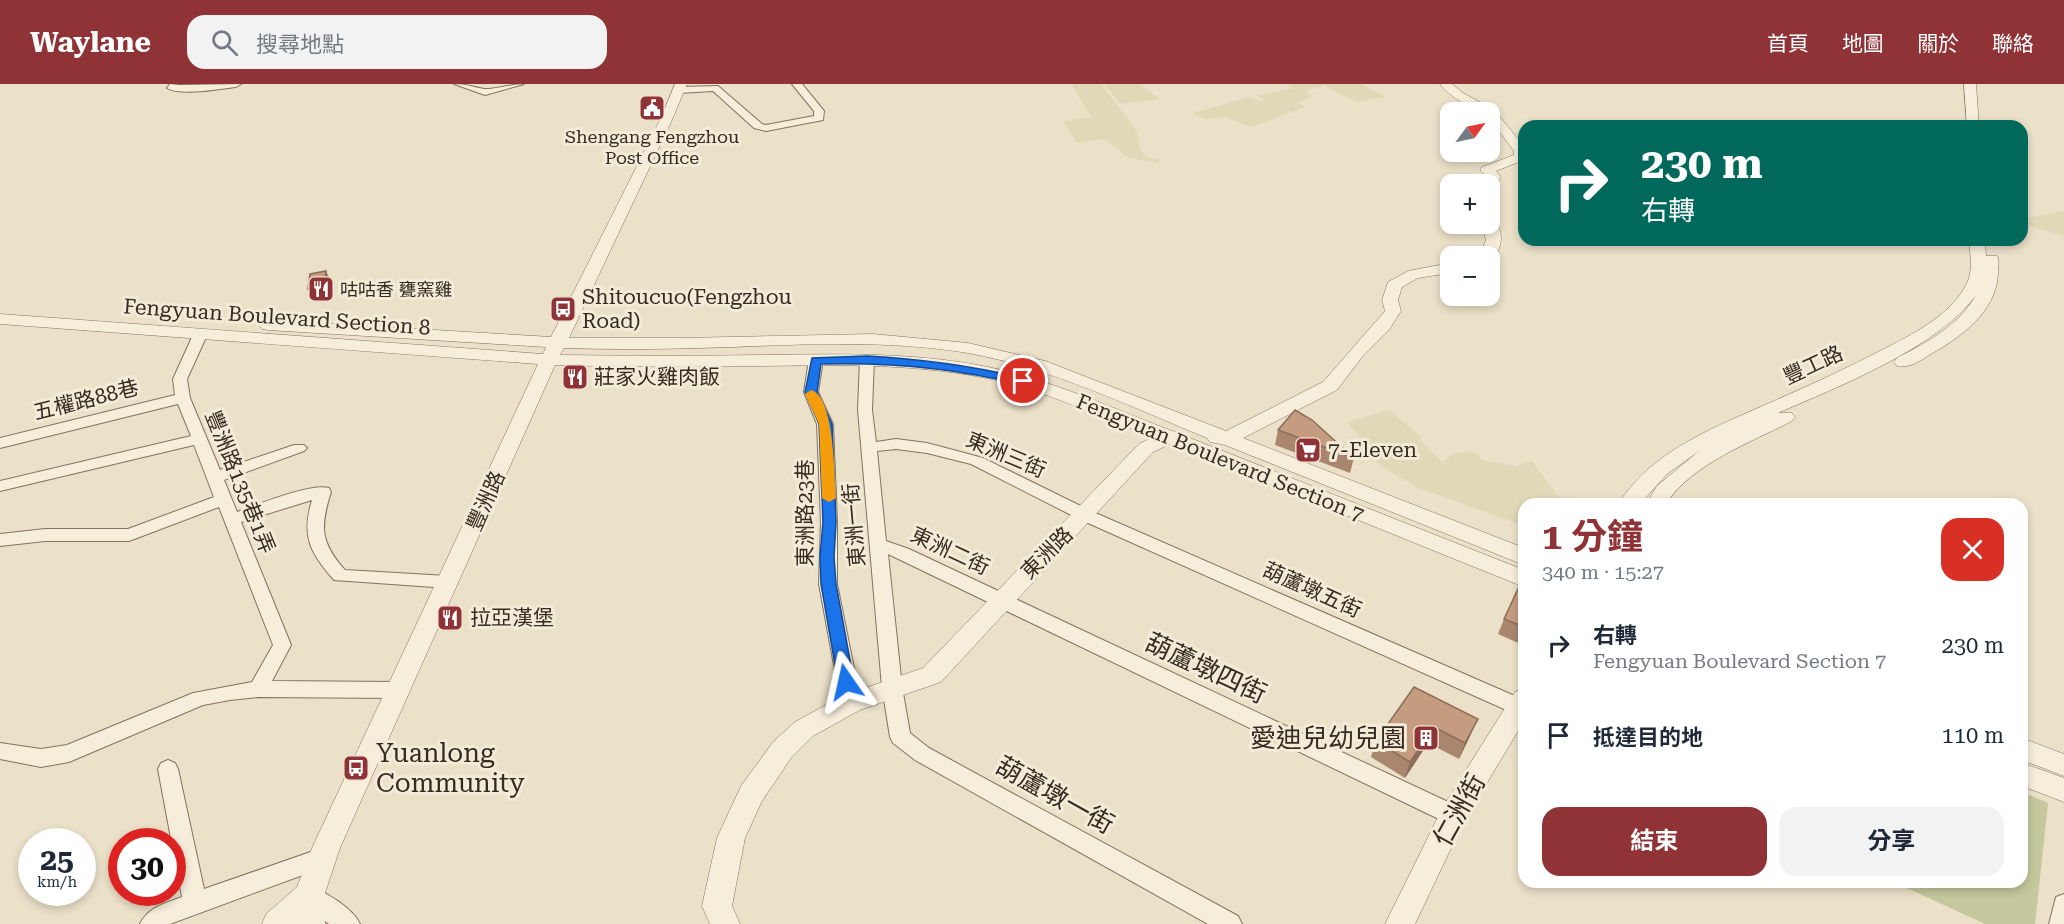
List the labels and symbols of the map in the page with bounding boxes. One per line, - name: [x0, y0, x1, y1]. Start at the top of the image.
- public building icon: Shengang Fengzhou Post Office: [637, 93, 667, 123]
- north arrow: [1440, 102, 1500, 162]
- place label: Shengang Fengzhou Post Office: [565, 126, 739, 168]
- restaurant icon: 咕咕香 甕窯雞: [306, 274, 336, 304]
- place label: 咕咕香 甕窯雞: [340, 279, 453, 300]
- place label: Shitoucuo(Fengzhou Road): [582, 285, 792, 333]
- street label: Fengyuan Boulevard Section 8: [123, 294, 431, 340]
- bus stop icon: Shitoucuo(Fengzhou Road): [548, 294, 578, 324]
- street label: 豐工路: [1779, 341, 1847, 389]
- pin: [997, 355, 1048, 406]
- restaurant icon: 莊家火雞肉飯: [560, 362, 590, 392]
- place label: 莊家火雞肉飯: [594, 365, 720, 389]
- street label: 五權路88巷: [31, 375, 141, 425]
- street label: Fengyuan Boulevard Section 7: [1073, 389, 1367, 527]
- street label: 豐洲路135巷1弄: [200, 407, 280, 557]
- street label: 東洲三街: [963, 428, 1049, 482]
- supermarket icon: 7-Eleven: [1293, 435, 1323, 465]
- place label: 7-Eleven: [1328, 438, 1418, 462]
- street label: 東洲路23巷: [793, 459, 817, 567]
- street label: 豐洲路: [462, 467, 510, 535]
- street label: 東洲一街: [838, 482, 870, 568]
- street label: 東洲二街: [907, 522, 993, 580]
- street label: 東洲路: [1016, 522, 1078, 584]
- street label: 葫蘆墩五街: [1259, 558, 1365, 622]
- restaurant icon: 拉亞漢堡: [435, 603, 465, 633]
- place label: 拉亞漢堡: [470, 606, 554, 630]
- street label: 葫蘆墩四街: [1141, 627, 1271, 709]
- position arrow: [814, 650, 878, 714]
- place label: 愛迪兒幼兒園: [1250, 723, 1406, 753]
- building icon: 愛迪兒幼兒園: [1411, 723, 1441, 753]
- place label: Yuanlong Community: [376, 738, 525, 798]
- street label: 葫蘆墩一街: [991, 750, 1119, 840]
- bus stop icon: Yuanlong Community: [341, 753, 371, 783]
- street label: 仁洲街: [1427, 769, 1491, 851]
- speed limit sign: 30: [108, 828, 186, 906]

